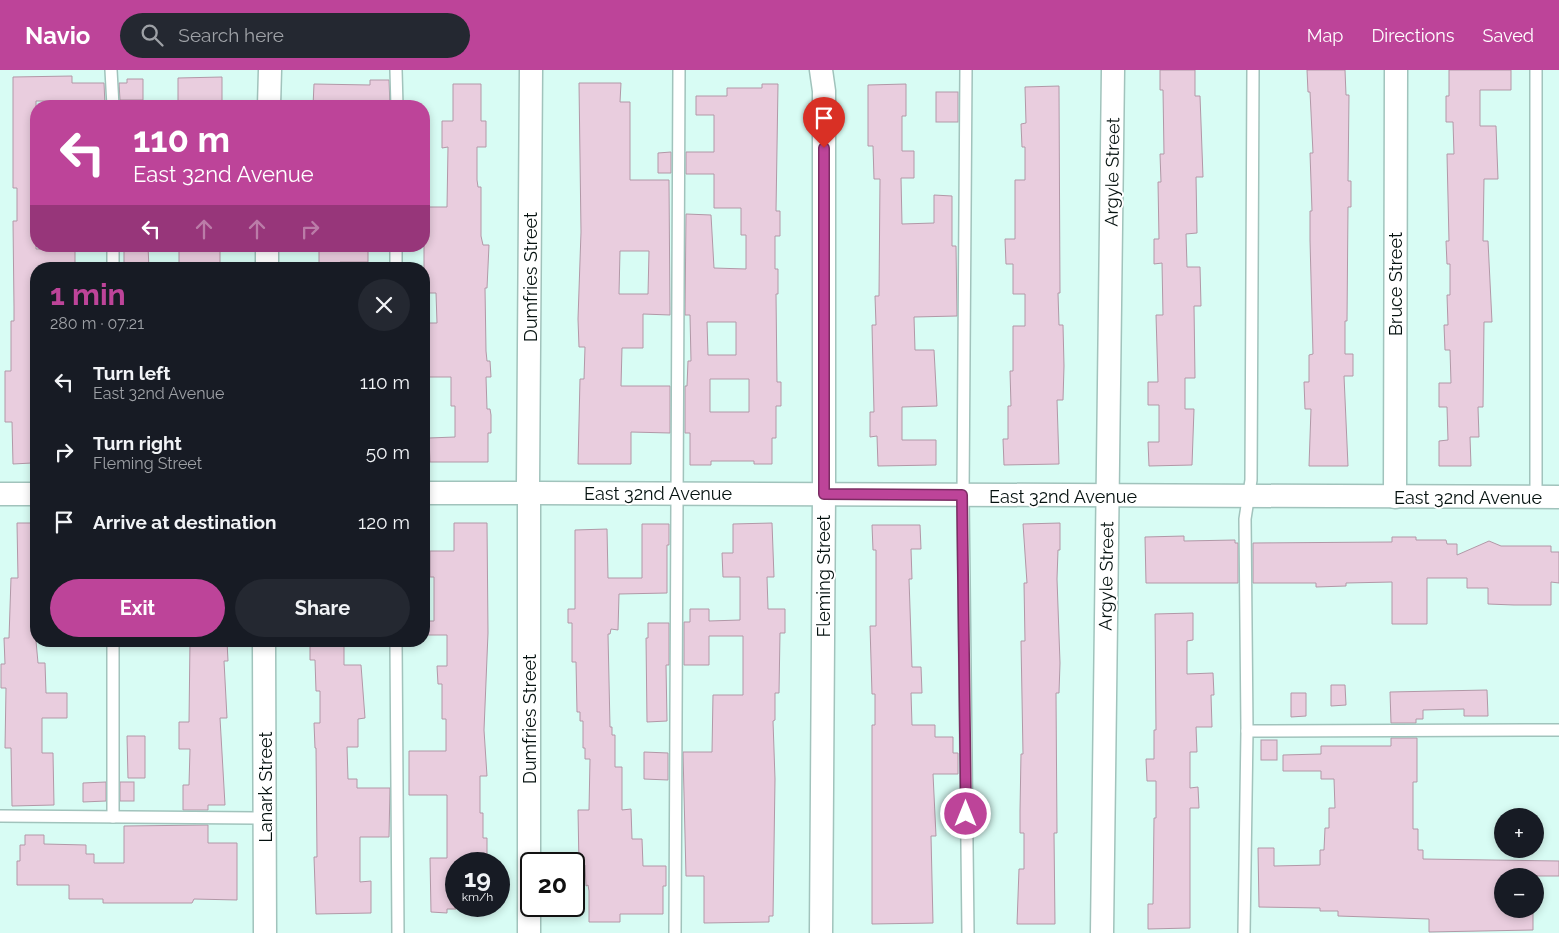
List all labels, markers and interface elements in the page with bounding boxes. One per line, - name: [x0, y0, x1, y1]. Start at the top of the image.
- search box: [120, 13, 470, 58]
- text: Navio: [25, 21, 90, 50]
- icon: search: [138, 21, 166, 49]
- text: Search here: [178, 24, 284, 46]
- text: Map: [1307, 25, 1343, 46]
- text: Directions: [1371, 25, 1455, 46]
- text: Saved: [1483, 25, 1534, 46]
- pin: [803, 97, 845, 148]
- icon: arrive: [810, 104, 838, 132]
- street label: Argyle Street: [1101, 117, 1123, 227]
- text: 110 m: [133, 119, 230, 160]
- icon: left: [50, 120, 115, 185]
- text: East 32nd Avenue: [133, 161, 314, 187]
- street label: Dumfries Street: [520, 212, 541, 342]
- icon: left: [137, 215, 165, 243]
- icon: ahead: [190, 215, 218, 243]
- icon: ahead: [243, 215, 271, 243]
- icon: right: [296, 215, 324, 243]
- street label: Bruce Street: [1385, 232, 1406, 336]
- text: 1 min: [50, 277, 126, 312]
- button: close: [358, 279, 410, 331]
- text: 280 m · 07:21: [50, 314, 144, 333]
- text: Turn left: [93, 362, 170, 384]
- icon: left: [50, 368, 78, 396]
- text: 110 m: [360, 371, 410, 393]
- text: East 32nd Avenue: [93, 384, 224, 403]
- text: Turn right: [93, 432, 182, 454]
- icon: right: [50, 438, 78, 466]
- text: 50 m: [366, 441, 410, 463]
- text: Fleming Street: [93, 454, 202, 473]
- street label: East 32nd Avenue: [584, 483, 732, 504]
- street label: East 32nd Avenue: [989, 486, 1137, 507]
- street label: East 32nd Avenue: [1394, 487, 1542, 508]
- icon: arrive: [50, 508, 78, 536]
- text: Arrive at destination: [93, 511, 277, 533]
- text: 120 m: [358, 511, 410, 533]
- street label: Fleming Street: [813, 515, 834, 637]
- street label: Argyle Street: [1095, 521, 1117, 631]
- button: Exit: [50, 579, 225, 637]
- button: Share: [235, 579, 410, 637]
- street label: Dumfries Street: [519, 654, 540, 784]
- street label: Lanark Street: [255, 732, 276, 842]
- position arrow: [939, 787, 991, 839]
- map controls: [1494, 808, 1544, 918]
- button: +: [1494, 808, 1544, 858]
- speed limit sign: 20: [520, 852, 585, 917]
- text: 19: [464, 863, 491, 893]
- button: −: [1494, 868, 1544, 918]
- text: km/h: [462, 890, 493, 904]

